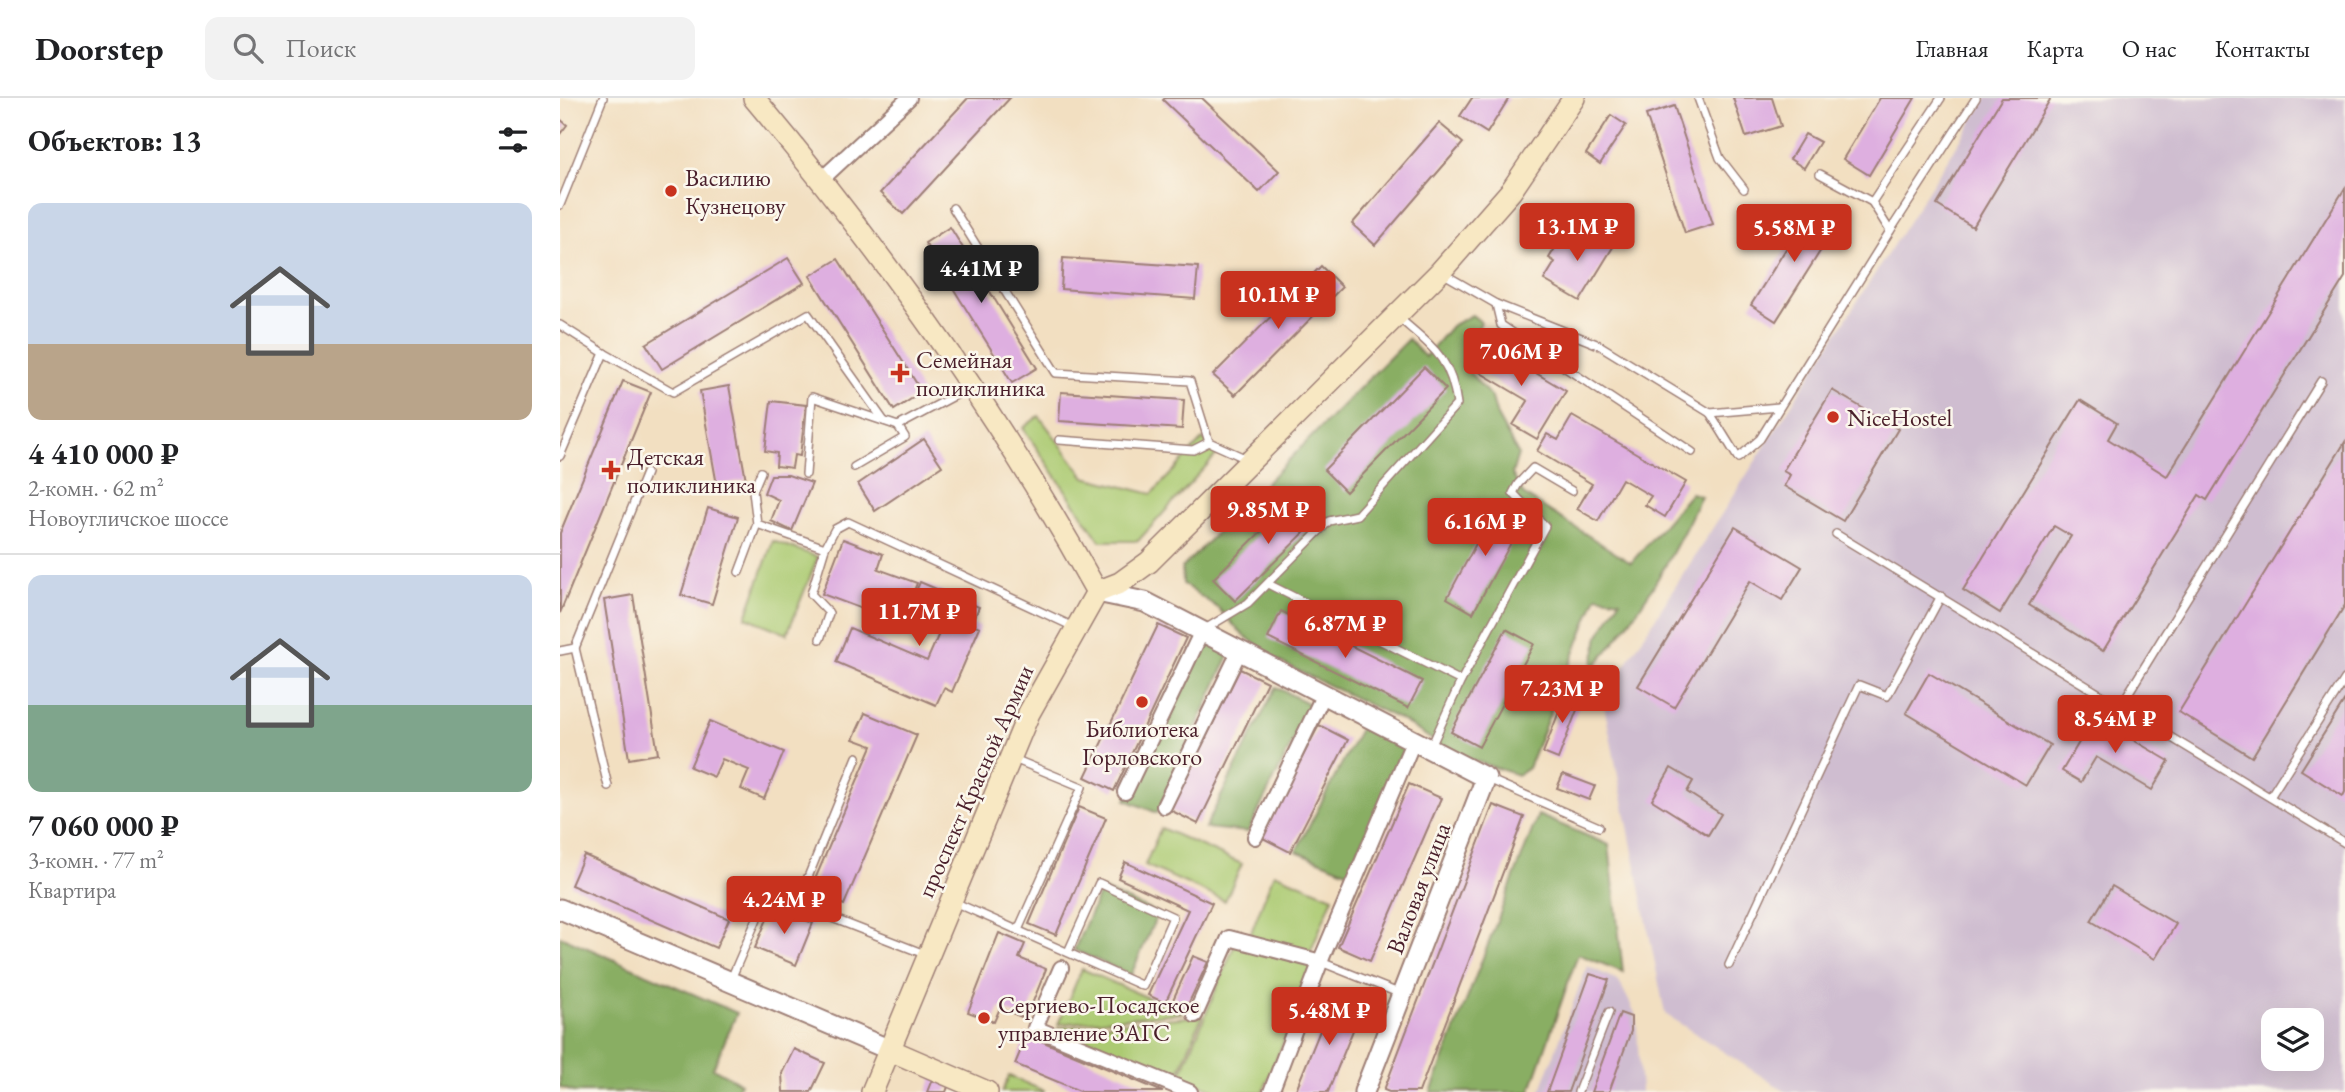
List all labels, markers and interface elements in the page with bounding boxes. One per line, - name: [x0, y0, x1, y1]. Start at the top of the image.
- search box: [205, 17, 695, 80]
- text: Doorstep: [35, 27, 163, 70]
- icon: search: [229, 29, 267, 67]
- text: Поиск: [285, 31, 356, 65]
- text: Главная: [1915, 33, 1989, 64]
- text: Карта: [2027, 33, 2084, 64]
- text: О нас: [2122, 33, 2177, 64]
- text: Контакты: [2215, 33, 2310, 64]
- text: Объектов: 13: [28, 121, 202, 160]
- icon: filters: [494, 121, 532, 159]
- place label: Василию Кузнецову: [685, 162, 786, 221]
- marker: Василию Кузнецову: [663, 183, 679, 199]
- pin: 13.1M ₽: [1512, 204, 1642, 263]
- pin: 5.58M ₽: [1729, 204, 1859, 264]
- text: 13.1M ₽: [1536, 211, 1618, 241]
- text: 5.58M ₽: [1753, 212, 1835, 242]
- pin: 4.41M ₽: [916, 246, 1046, 305]
- icon: home: [217, 248, 343, 374]
- text: 4.41M ₽: [940, 253, 1022, 283]
- pin: 10.1M ₽: [1213, 272, 1343, 331]
- text: 10.1M ₽: [1237, 279, 1319, 309]
- pin: 7.06M ₽: [1456, 328, 1586, 388]
- text: 7.06M ₽: [1480, 336, 1562, 366]
- place label: Семейная поликлиника: [916, 344, 1046, 403]
- marker: Семейная поликлиника: [890, 363, 910, 383]
- place label: NiceHostel: [1847, 402, 1953, 433]
- marker: NiceHostel: [1825, 409, 1841, 425]
- text: 4 410 000 ₽: [28, 434, 179, 473]
- place label: Детская поликлиника: [627, 441, 757, 500]
- marker: Детская поликлиника: [601, 460, 621, 480]
- text: 2-комн. · 62 m²: [28, 473, 164, 503]
- pin: 9.85M ₽: [1203, 486, 1333, 546]
- text: 9.85M ₽: [1227, 494, 1309, 524]
- pin: 6.16M ₽: [1420, 498, 1550, 558]
- text: Новоугличское шоссе: [28, 503, 228, 533]
- text: 6.16M ₽: [1444, 506, 1526, 536]
- pin: 11.7M ₽: [854, 588, 984, 648]
- text: 11.7M ₽: [878, 596, 960, 626]
- pin: 6.87M ₽: [1280, 601, 1410, 660]
- text: 6.87M ₽: [1304, 608, 1386, 638]
- icon: home: [217, 620, 343, 746]
- street label: проспект Красной Армии: [910, 660, 1040, 902]
- pin: 7.23M ₽: [1497, 666, 1627, 725]
- text: 7.23M ₽: [1521, 673, 1603, 703]
- marker: Библиотека Горловского: [1134, 694, 1150, 710]
- pin: 8.54M ₽: [2050, 696, 2180, 755]
- text: 8.54M ₽: [2074, 703, 2156, 733]
- place label: Библиотека Горловского: [1082, 713, 1202, 772]
- text: 7 060 000 ₽: [28, 806, 179, 845]
- street label: Валовая улица: [1379, 817, 1457, 958]
- text: 3-комн. · 77 m²: [28, 845, 164, 875]
- text: Квартира: [28, 875, 116, 905]
- pin: 4.24M ₽: [719, 876, 849, 936]
- text: 4.24M ₽: [743, 884, 825, 914]
- pin: 5.48M ₽: [1264, 988, 1394, 1047]
- place label: Сергиево-Посадское управление ЗАГС: [998, 989, 1199, 1048]
- text: 5.48M ₽: [1288, 995, 1370, 1025]
- map controls: [2261, 1008, 2324, 1071]
- button: layers: [2261, 1008, 2324, 1071]
- marker: Сергиево-Посадское управление ЗАГС: [976, 1010, 992, 1026]

